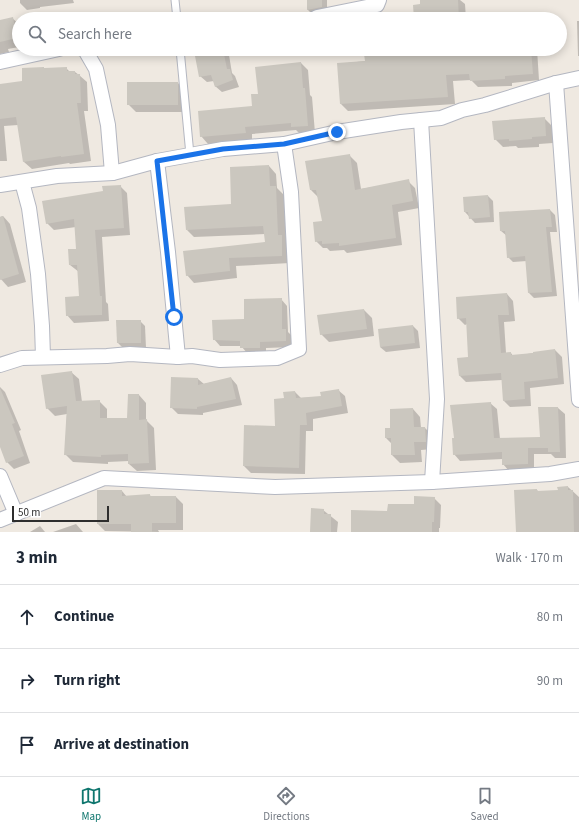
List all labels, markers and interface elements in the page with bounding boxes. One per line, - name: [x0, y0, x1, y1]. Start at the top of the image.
- search box: [12, 12, 567, 56]
- icon: search: [26, 23, 48, 45]
- text: Search here: [58, 24, 132, 45]
- route end: [328, 123, 346, 141]
- route start: [165, 308, 183, 326]
- scale bar: [12, 504, 109, 523]
- text: 50 m: [18, 505, 40, 520]
- text: 3 min: [16, 546, 57, 570]
- text: Walk · 170 m: [495, 549, 563, 567]
- icon: ahead: [16, 606, 38, 628]
- text: Continue: [54, 606, 114, 627]
- text: 80 m: [537, 608, 563, 626]
- icon: right: [16, 670, 38, 692]
- text: Turn right: [54, 670, 120, 691]
- text: 90 m: [537, 672, 563, 690]
- icon: arrive: [16, 734, 38, 756]
- text: Arrive at destination: [54, 734, 189, 755]
- tab: Map: [80, 785, 102, 824]
- tab: Directions: [263, 785, 310, 824]
- tab: Saved: [471, 785, 499, 824]

